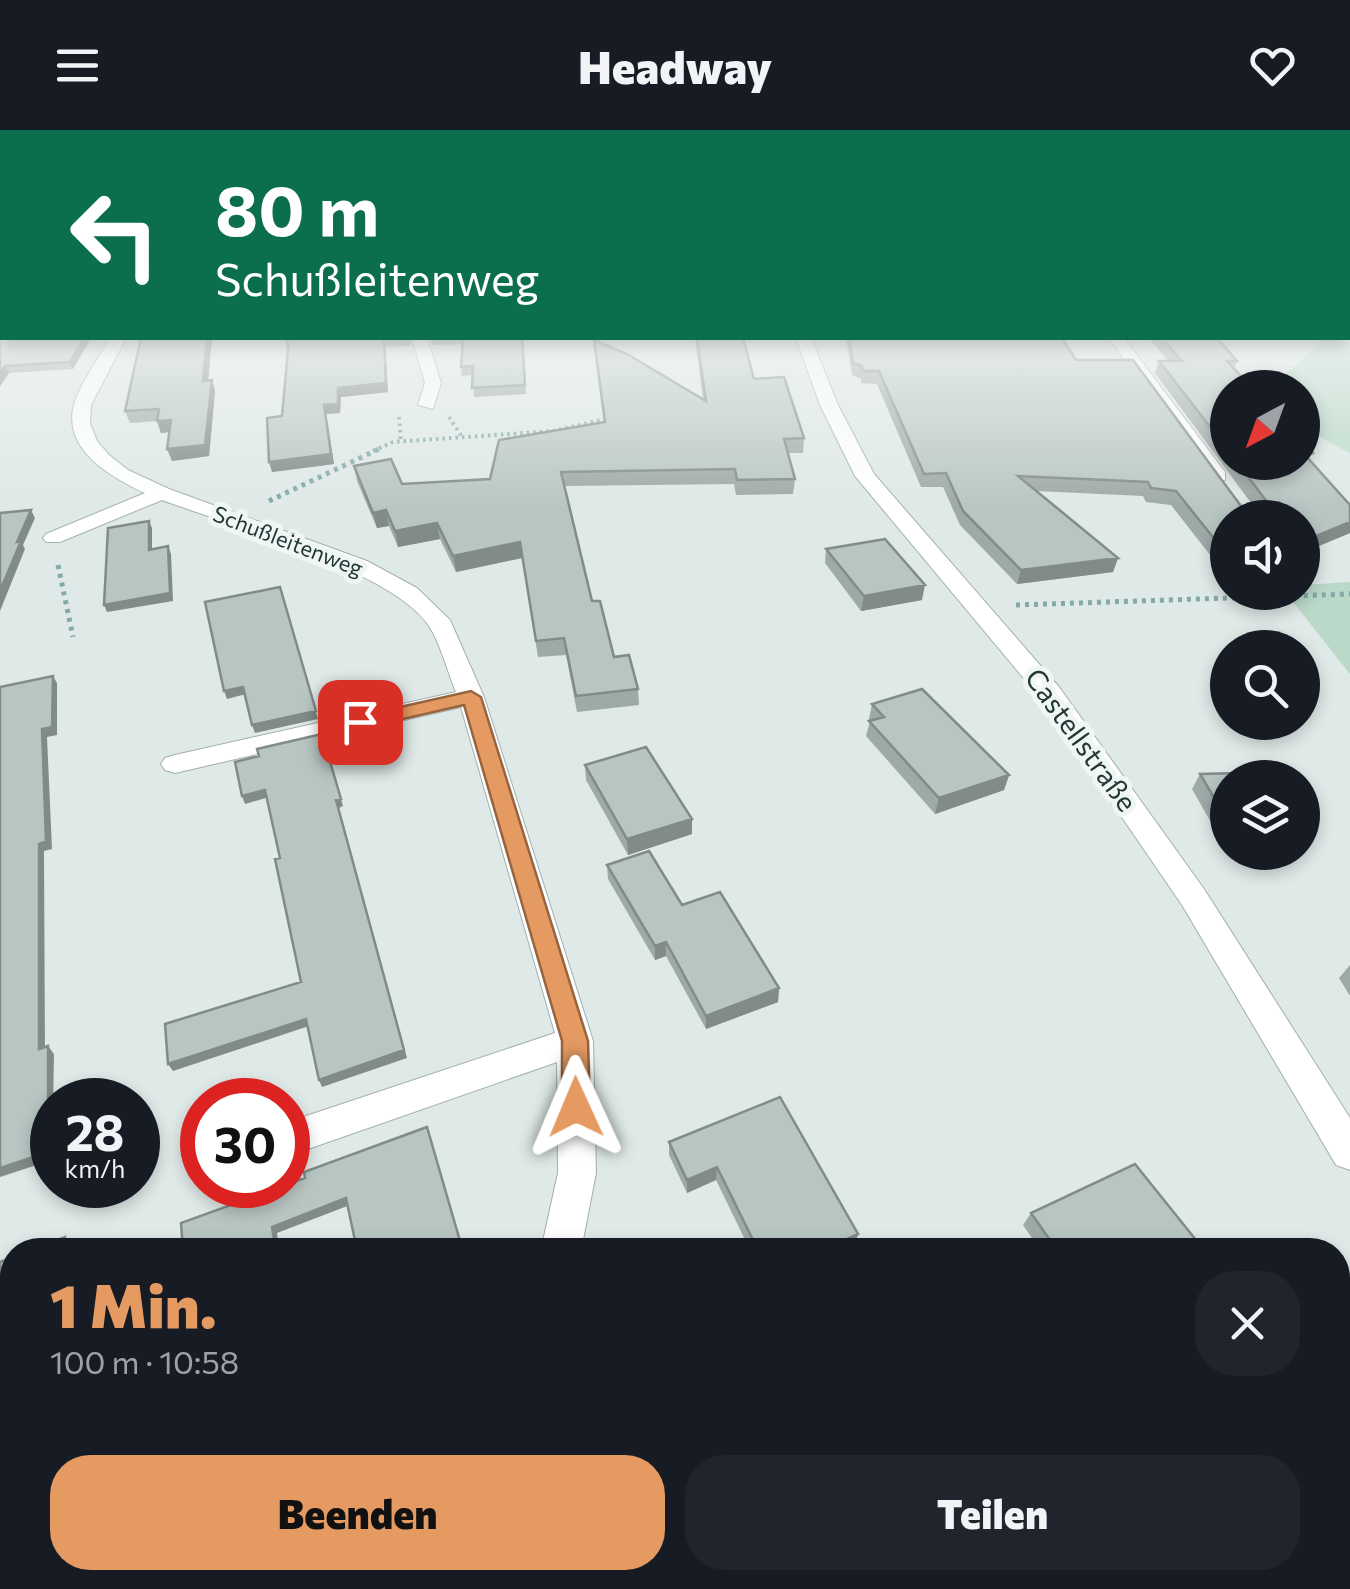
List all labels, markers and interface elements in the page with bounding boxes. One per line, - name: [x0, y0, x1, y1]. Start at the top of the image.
- icon: menu: [50, 38, 105, 93]
- text: Headway: [578, 38, 772, 93]
- icon: heart: [1245, 38, 1300, 93]
- text: 80 m: [215, 165, 379, 250]
- icon: left: [50, 170, 180, 300]
- text: Schußleitenweg: [215, 250, 539, 305]
- north arrow: [1210, 370, 1320, 480]
- map controls: [1210, 370, 1320, 870]
- street label: Schußleitenweg: [209, 500, 367, 582]
- button: sound: [1210, 500, 1320, 610]
- button: search: [1210, 630, 1320, 740]
- street label: Castellstraße: [1019, 661, 1145, 817]
- pin: [318, 680, 403, 765]
- icon: arrive: [333, 695, 388, 750]
- button: layers: [1210, 760, 1320, 870]
- position arrow: [524, 1055, 628, 1159]
- speed limit sign: 30: [180, 1078, 310, 1208]
- text: 28: [65, 1100, 125, 1161]
- text: km/h: [65, 1153, 125, 1183]
- text: 1 Min.: [50, 1267, 217, 1340]
- button: close: [1195, 1271, 1300, 1376]
- text: 100 m · 10:58: [50, 1341, 239, 1381]
- button: Beenden: [50, 1455, 665, 1570]
- button: Teilen: [685, 1455, 1300, 1570]

